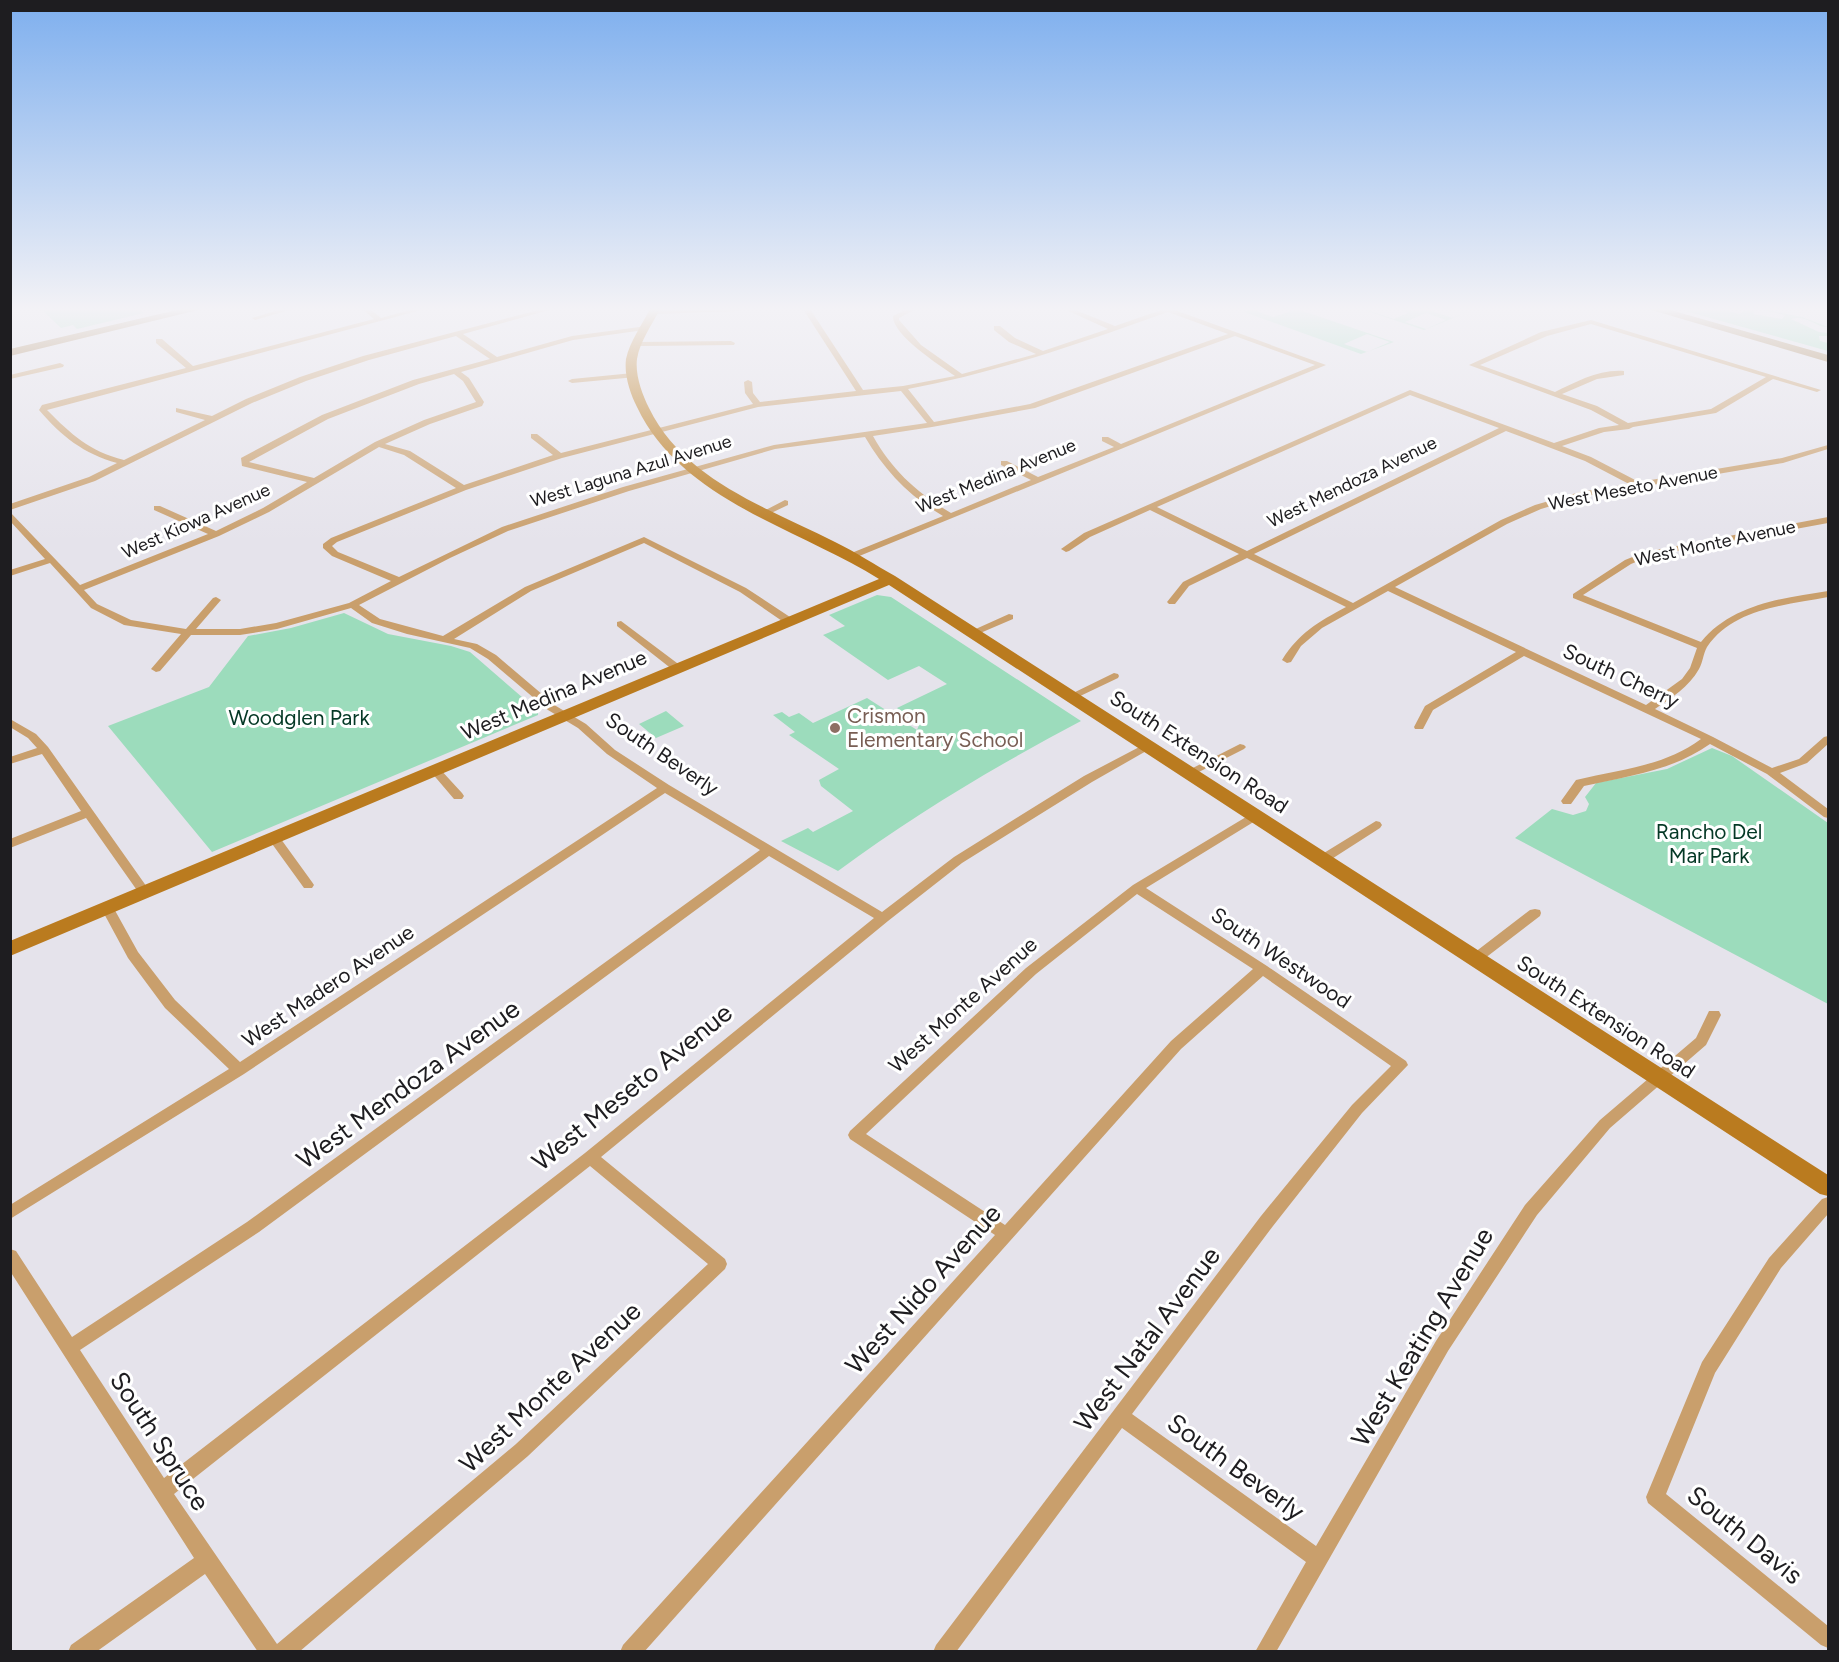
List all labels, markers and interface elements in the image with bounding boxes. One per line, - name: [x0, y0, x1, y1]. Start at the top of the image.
- street label: West Laguna Azul Avenue: [528, 430, 734, 512]
- street label: West Mendoza Avenue: [1264, 431, 1440, 533]
- street label: West Medina Avenue: [913, 434, 1079, 518]
- street label: West Meseto Avenue: [1547, 461, 1720, 515]
- street label: West Kiowa Avenue: [119, 478, 274, 564]
- street label: West Monte Avenue: [1633, 515, 1797, 571]
- street label: South Cherry: [1559, 638, 1683, 713]
- street label: West Medina Avenue: [457, 644, 650, 745]
- street label: South Extension Road: [1106, 685, 1293, 818]
- place label: Crismon Elementary School: [847, 703, 1023, 752]
- park label: Woodglen Park: [228, 705, 370, 730]
- street label: South Beverly: [601, 707, 723, 800]
- marker: Crismon Elementary School: [828, 721, 842, 735]
- park label: Rancho Del Mar Park: [1656, 819, 1762, 868]
- street label: South Westwood: [1207, 902, 1356, 1014]
- street label: West Madero Avenue: [237, 919, 418, 1052]
- street label: West Monte Avenue: [883, 931, 1042, 1078]
- street label: South Extension Road: [1513, 950, 1700, 1083]
- street label: West Mendoza Avenue: [290, 992, 526, 1176]
- street label: West Meseto Avenue: [525, 996, 739, 1178]
- street label: West Nido Avenue: [838, 1198, 1008, 1380]
- street label: West Keating Avenue: [1344, 1222, 1500, 1452]
- street label: West Natal Avenue: [1067, 1240, 1227, 1438]
- street label: West Monte Avenue: [453, 1295, 647, 1479]
- street label: South Spruce: [103, 1366, 217, 1516]
- street label: South Beverly: [1161, 1407, 1311, 1528]
- street label: South Davis: [1681, 1479, 1809, 1591]

